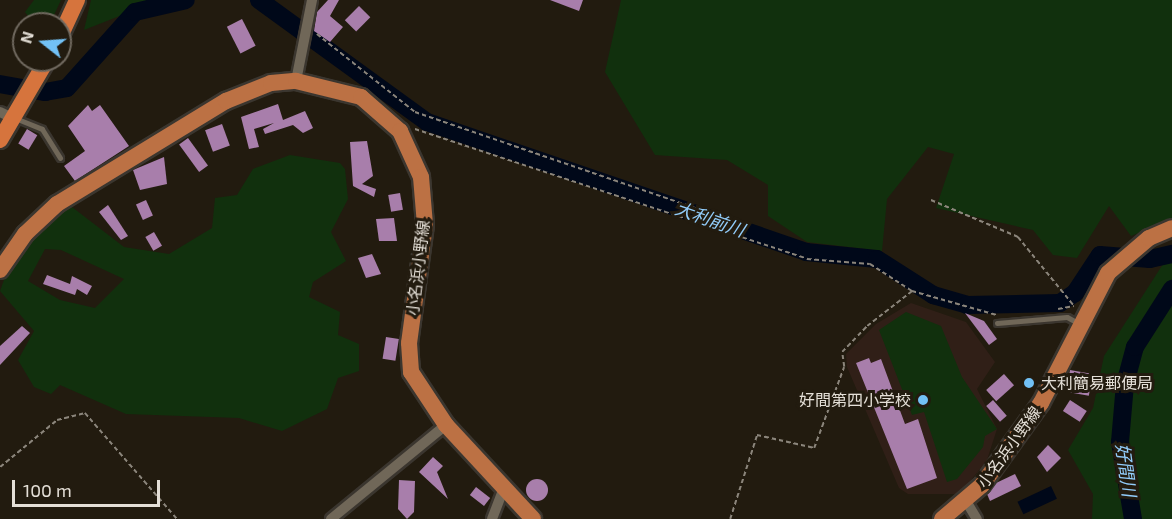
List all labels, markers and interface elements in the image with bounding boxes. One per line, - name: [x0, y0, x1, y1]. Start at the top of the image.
- north arrow: [12, 12, 72, 72]
- text: N: [15, 29, 37, 45]
- water label: 大利前川: [672, 197, 748, 241]
- street label: 小名浜小野線: [403, 219, 433, 317]
- place label: 大利簡易郵便局: [1041, 373, 1153, 393]
- marker: 大利簡易郵便局: [1022, 376, 1036, 390]
- place label: 好間第四小学校: [799, 390, 911, 410]
- marker: 好間第四小学校: [916, 393, 930, 407]
- street label: 小名浜小野線: [973, 403, 1045, 491]
- water label: 好間川: [1112, 442, 1140, 498]
- scale bar: [15, 468, 164, 506]
- text: 100 m: [23, 479, 72, 501]

